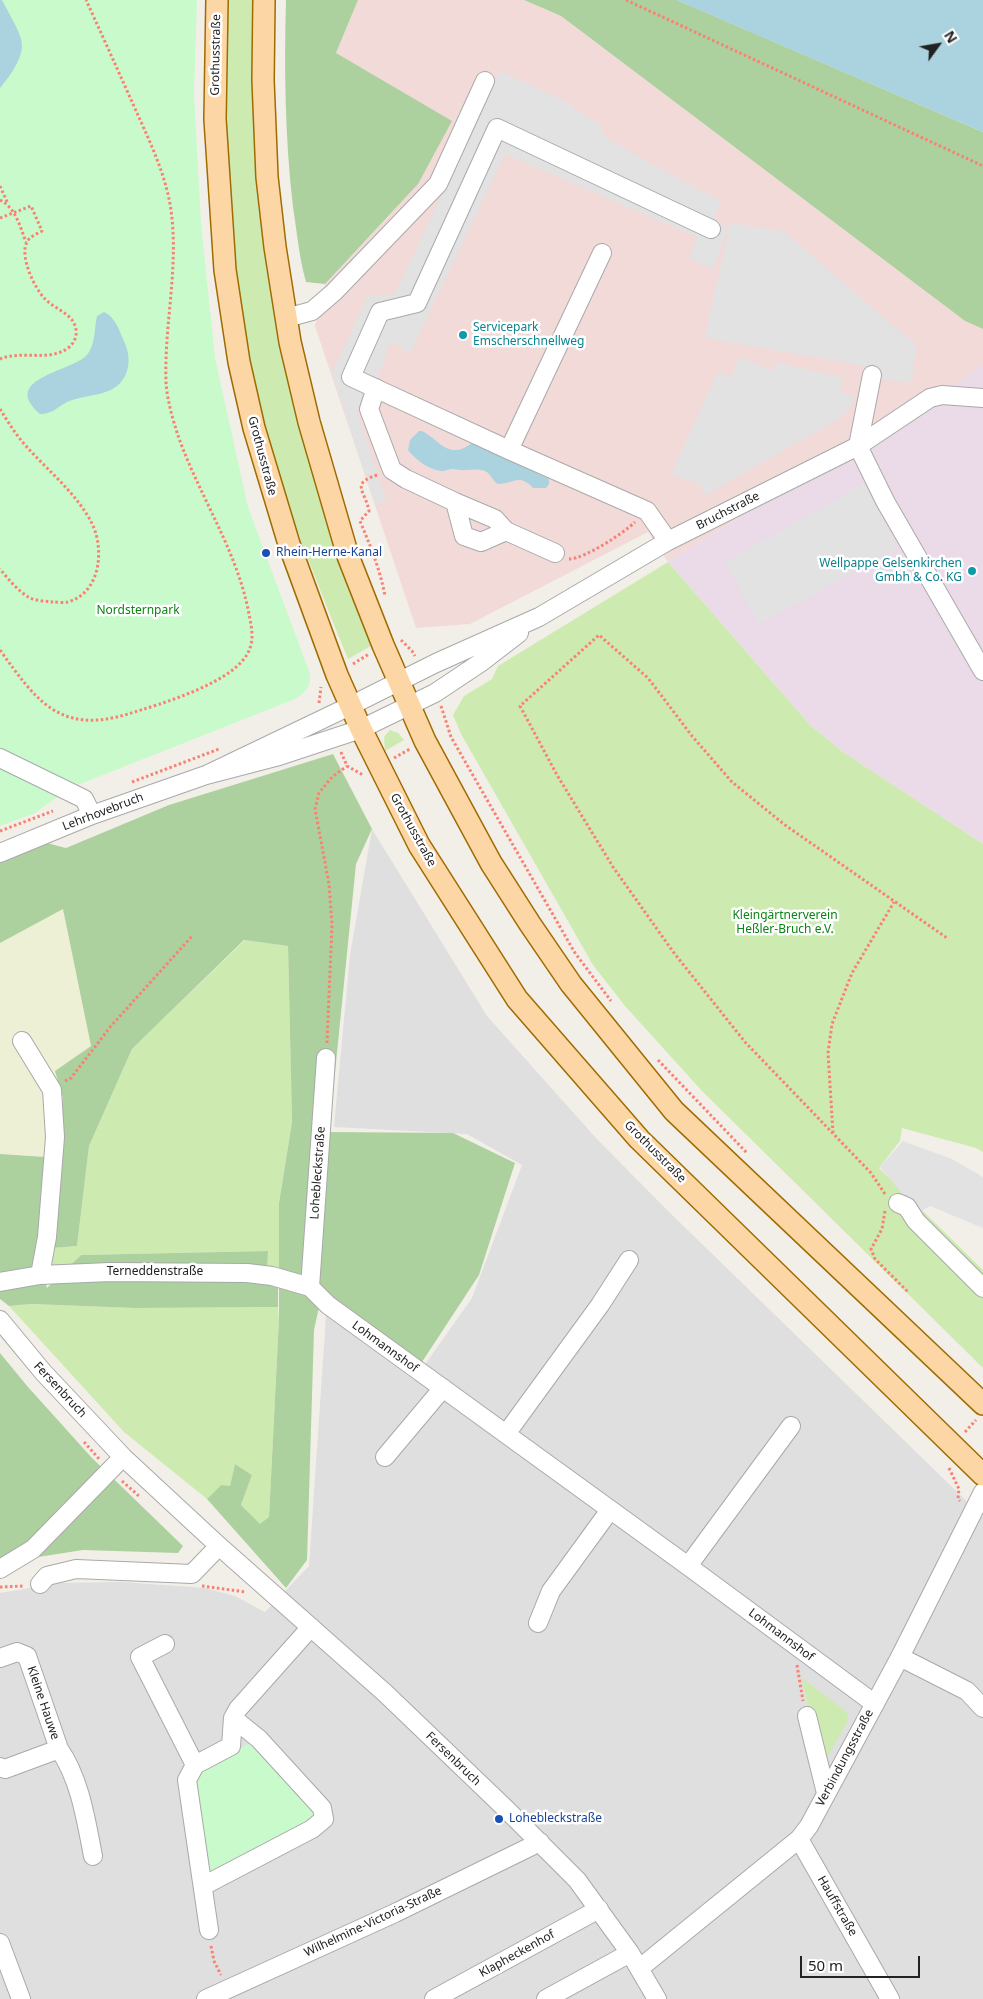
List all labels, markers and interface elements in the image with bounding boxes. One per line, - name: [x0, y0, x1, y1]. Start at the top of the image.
- street label: Grothusstraße: [208, 14, 224, 96]
- north arrow: [913, 20, 963, 70]
- text: N: [940, 27, 962, 47]
- place label: Servicepark Emscherschnellweg: [473, 321, 584, 349]
- marker: Servicepark Emscherschnellweg: [457, 329, 469, 341]
- street label: Grothusstraße: [244, 415, 280, 497]
- street label: Bruchstraße: [694, 489, 762, 533]
- place label: Rhein-Herne-Kanal: [276, 546, 382, 560]
- marker: Rhein-Herne-Kanal: [260, 547, 272, 559]
- place label: Wellpappe Gelsenkirchen Gmbh & Co. KG: [819, 557, 962, 585]
- marker: Wellpappe Gelsenkirchen Gmbh & Co. KG: [966, 565, 978, 577]
- park label: Nordsternpark: [96, 604, 180, 618]
- street label: Lehrhovebruch: [60, 790, 146, 834]
- street label: Grothusstraße: [387, 791, 439, 869]
- park label: Kleingärtnerverein Heßler-Bruch e.V.: [732, 909, 838, 937]
- street label: Grothusstraße: [621, 1118, 689, 1186]
- street label: Lohebleckstraße: [308, 1126, 328, 1220]
- street label: Terneddenstraße: [107, 1265, 203, 1279]
- street label: Lohmannshof: [349, 1318, 421, 1376]
- street label: Fersenbruch: [31, 1359, 89, 1421]
- street label: Lohmannshof: [745, 1606, 817, 1664]
- street label: Kleine Hauwe: [24, 1664, 62, 1742]
- street label: Verbindungsstraße: [813, 1707, 877, 1809]
- street label: Fersenbruch: [423, 1729, 483, 1789]
- place label: Lohebleckstraße: [509, 1812, 602, 1826]
- marker: Lohebleckstraße: [493, 1813, 505, 1825]
- street label: Hauffstraße: [814, 1873, 860, 1939]
- street label: Wilhelmine-Victoria-Straße: [302, 1884, 444, 1960]
- street label: Klapheckenhof: [477, 1927, 557, 1981]
- scale bar: [803, 1946, 923, 1978]
- text: 50 m: [808, 1955, 843, 1975]

